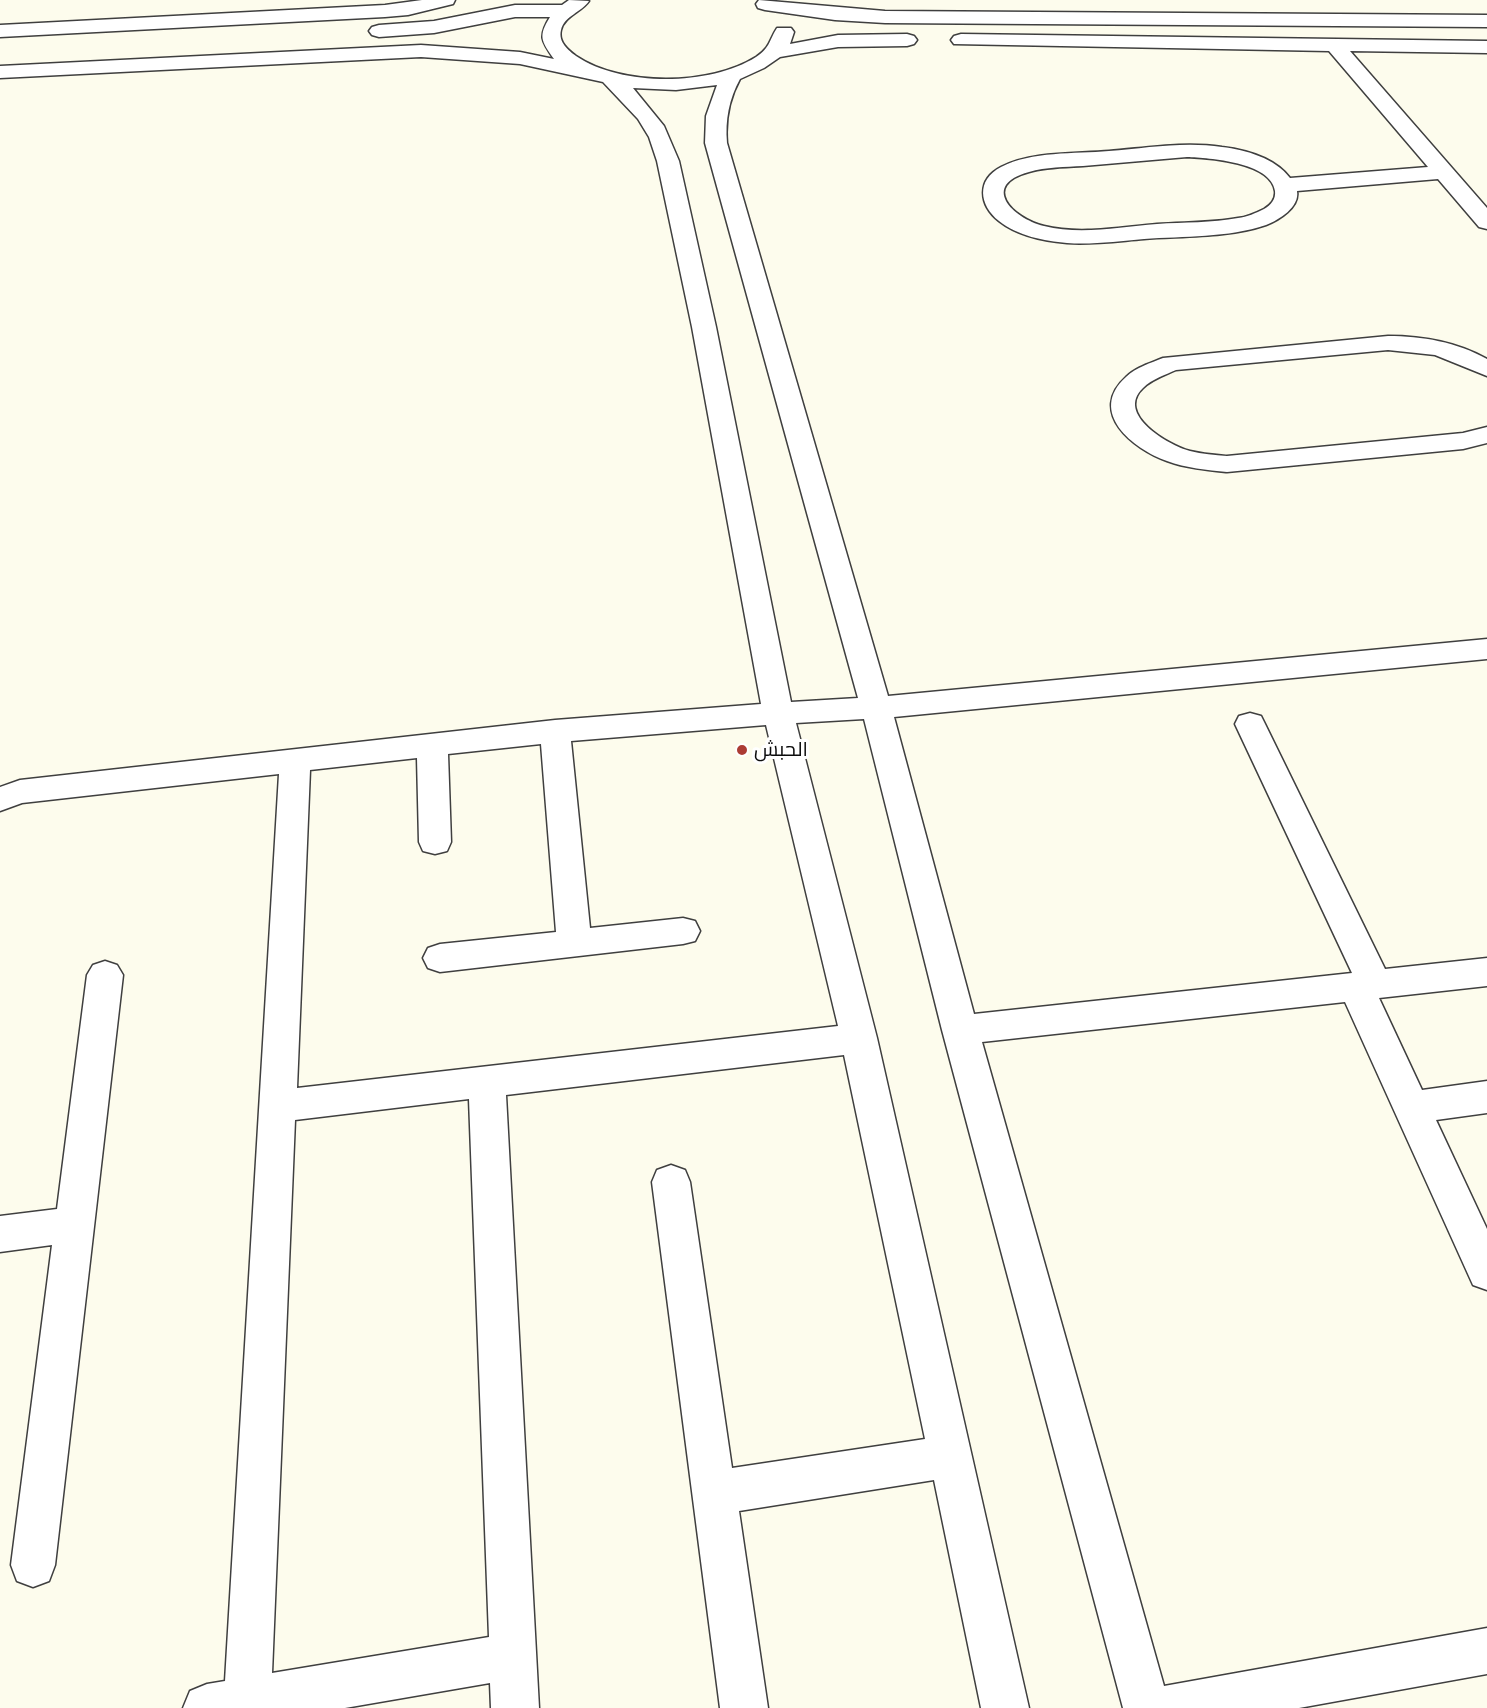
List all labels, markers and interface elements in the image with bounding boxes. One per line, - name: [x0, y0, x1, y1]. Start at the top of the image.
- place label: الحبش: [754, 738, 808, 762]
- marker: الحبش: [735, 743, 749, 757]

